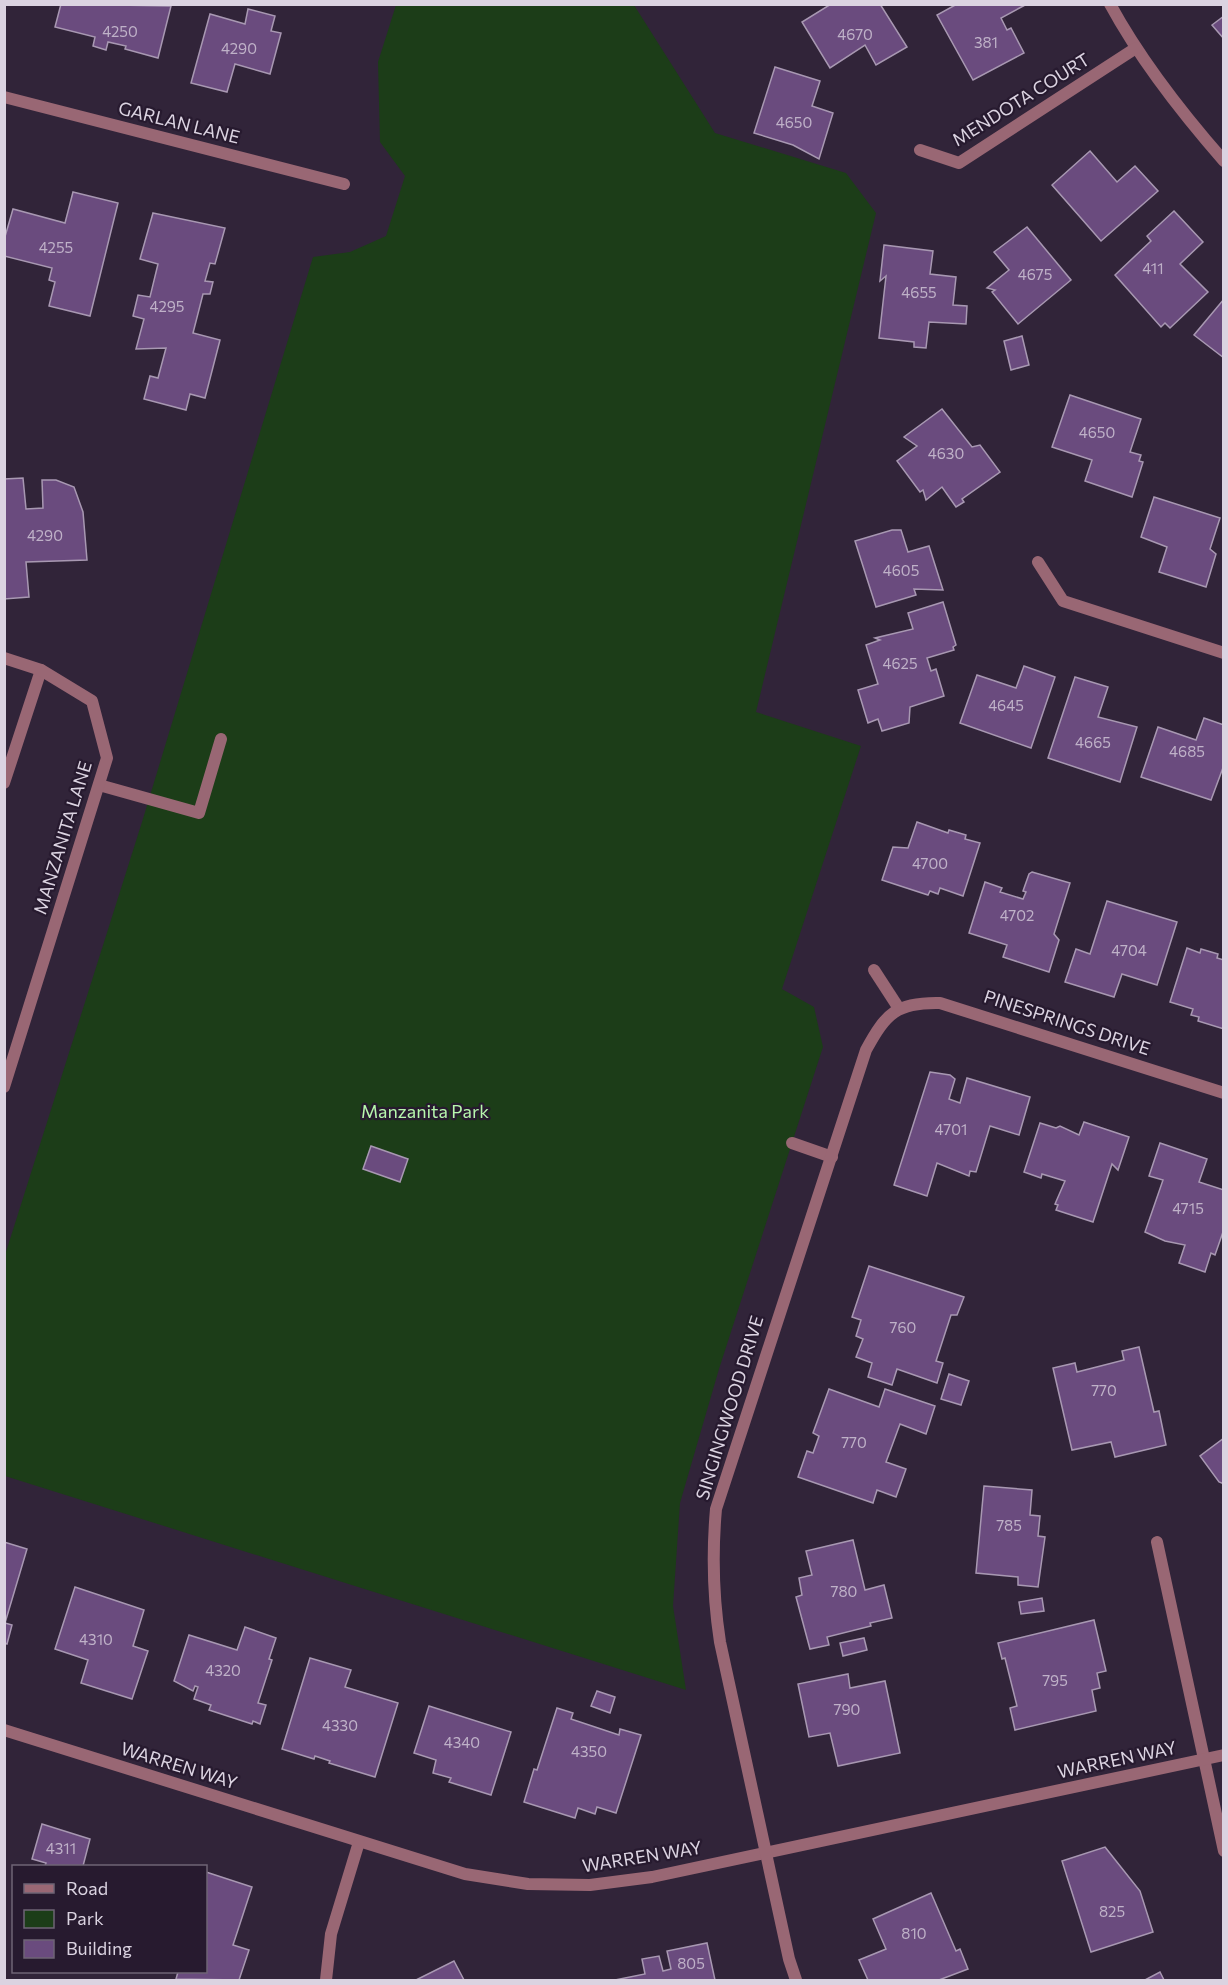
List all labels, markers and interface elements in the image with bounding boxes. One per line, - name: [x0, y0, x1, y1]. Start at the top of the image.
- house number: 4250: [102, 22, 138, 40]
- house number: 4670: [837, 25, 873, 43]
- house number: 381: [974, 33, 998, 51]
- house number: 4290: [221, 39, 257, 57]
- street label: MENDOTA COURT: [948, 48, 1093, 150]
- street label: GARLAN LANE: [116, 96, 242, 148]
- house number: 4650: [776, 113, 812, 131]
- house number: 4255: [39, 238, 73, 256]
- house number: 411: [1142, 259, 1164, 277]
- house number: 4675: [1018, 265, 1052, 283]
- house number: 4655: [901, 283, 937, 301]
- house number: 4295: [150, 297, 184, 315]
- house number: 4650: [1079, 423, 1115, 441]
- house number: 4630: [928, 444, 964, 462]
- house number: 4290: [27, 526, 63, 544]
- house number: 4605: [883, 561, 919, 579]
- house number: 4625: [883, 654, 918, 672]
- house number: 4645: [988, 696, 1024, 714]
- house number: 4665: [1075, 733, 1111, 751]
- house number: 4685: [1169, 742, 1205, 760]
- street label: MANZANITA LANE: [28, 758, 96, 917]
- house number: 4700: [912, 854, 948, 872]
- house number: 4702: [1000, 906, 1034, 924]
- house number: 4704: [1111, 941, 1147, 959]
- street label: PINESPRINGS DRIVE: [981, 985, 1153, 1059]
- park label: Manzanita Park: [361, 1100, 489, 1122]
- house number: 4701: [935, 1120, 967, 1138]
- house number: 4715: [1172, 1199, 1204, 1217]
- street label: SINGINGWOOD DRIVE: [691, 1313, 768, 1503]
- house number: 760: [890, 1318, 916, 1336]
- house number: 770: [1091, 1381, 1117, 1399]
- house number: 770: [841, 1433, 867, 1451]
- house number: 785: [996, 1516, 1022, 1534]
- house number: 780: [831, 1582, 857, 1600]
- house number: 4310: [79, 1630, 113, 1648]
- house number: 4320: [205, 1661, 241, 1679]
- house number: 795: [1042, 1671, 1068, 1689]
- house number: 790: [834, 1700, 860, 1718]
- house number: 4330: [322, 1716, 358, 1734]
- house number: 4340: [444, 1733, 480, 1751]
- street label: WARREN WAY: [1055, 1736, 1178, 1782]
- street label: WARREN WAY: [118, 1737, 241, 1793]
- house number: 4350: [571, 1742, 607, 1760]
- street label: WARREN WAY: [580, 1836, 704, 1876]
- house number: 4311: [46, 1839, 76, 1857]
- legend: [12, 1865, 207, 1973]
- text: Road: [66, 1877, 108, 1899]
- house number: 825: [1099, 1902, 1125, 1920]
- text: Park: [66, 1907, 104, 1929]
- house number: 810: [901, 1924, 927, 1942]
- text: Building: [66, 1937, 132, 1959]
- house number: 805: [677, 1954, 705, 1972]

